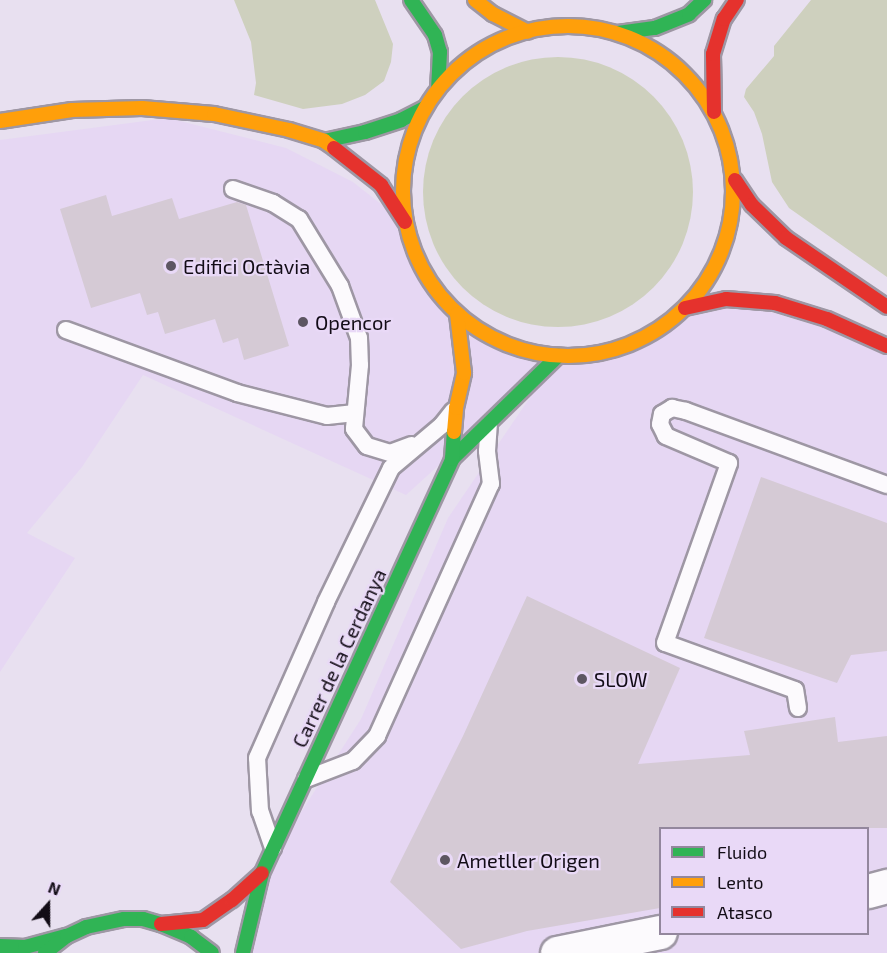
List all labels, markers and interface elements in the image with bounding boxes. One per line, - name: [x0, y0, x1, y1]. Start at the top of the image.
- place label: Edifici Octàvia: [183, 254, 310, 278]
- marker: Edifici Octàvia: [164, 259, 178, 273]
- place label: Opencor: [315, 310, 391, 334]
- marker: Opencor: [296, 315, 310, 329]
- street label: Carrer de la Cerdanya: [287, 565, 391, 751]
- place label: SLOW: [594, 667, 647, 691]
- marker: SLOW: [575, 672, 589, 686]
- legend: [659, 827, 869, 935]
- text: Fluido: [717, 841, 767, 863]
- place label: Ametller Origen: [457, 848, 600, 872]
- marker: Ametller Origen: [438, 853, 452, 867]
- text: Lento: [717, 871, 763, 893]
- north arrow: [18, 875, 78, 935]
- text: N: [46, 877, 63, 899]
- text: Atasco: [717, 901, 773, 923]

